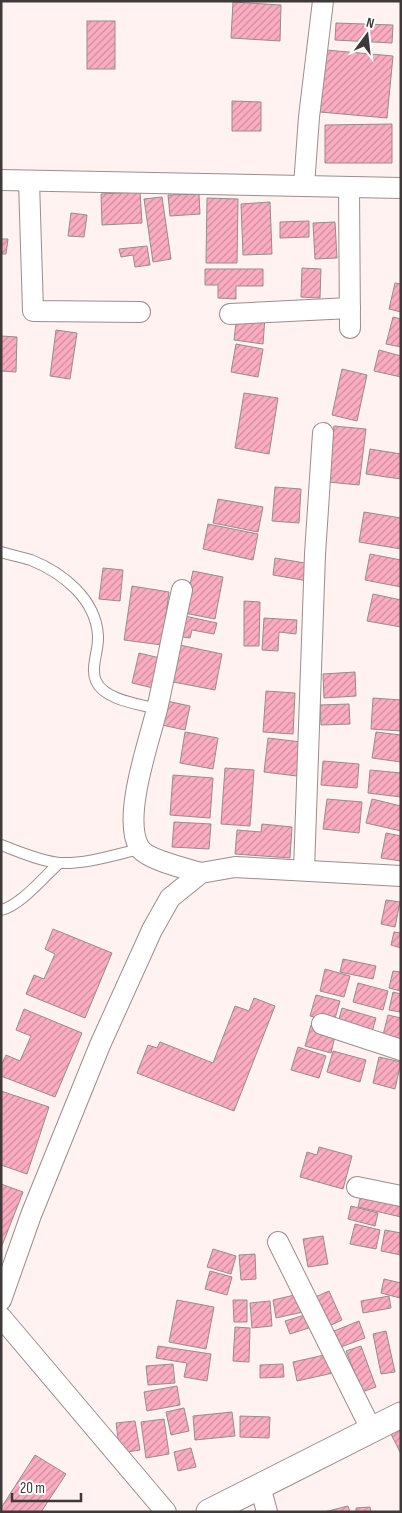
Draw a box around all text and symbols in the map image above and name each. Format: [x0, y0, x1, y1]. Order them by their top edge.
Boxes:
north arrow [342, 10, 392, 60]
text: N [364, 14, 376, 32]
scale bar [12, 1470, 81, 1502]
text: 20 m [20, 1479, 45, 1498]

